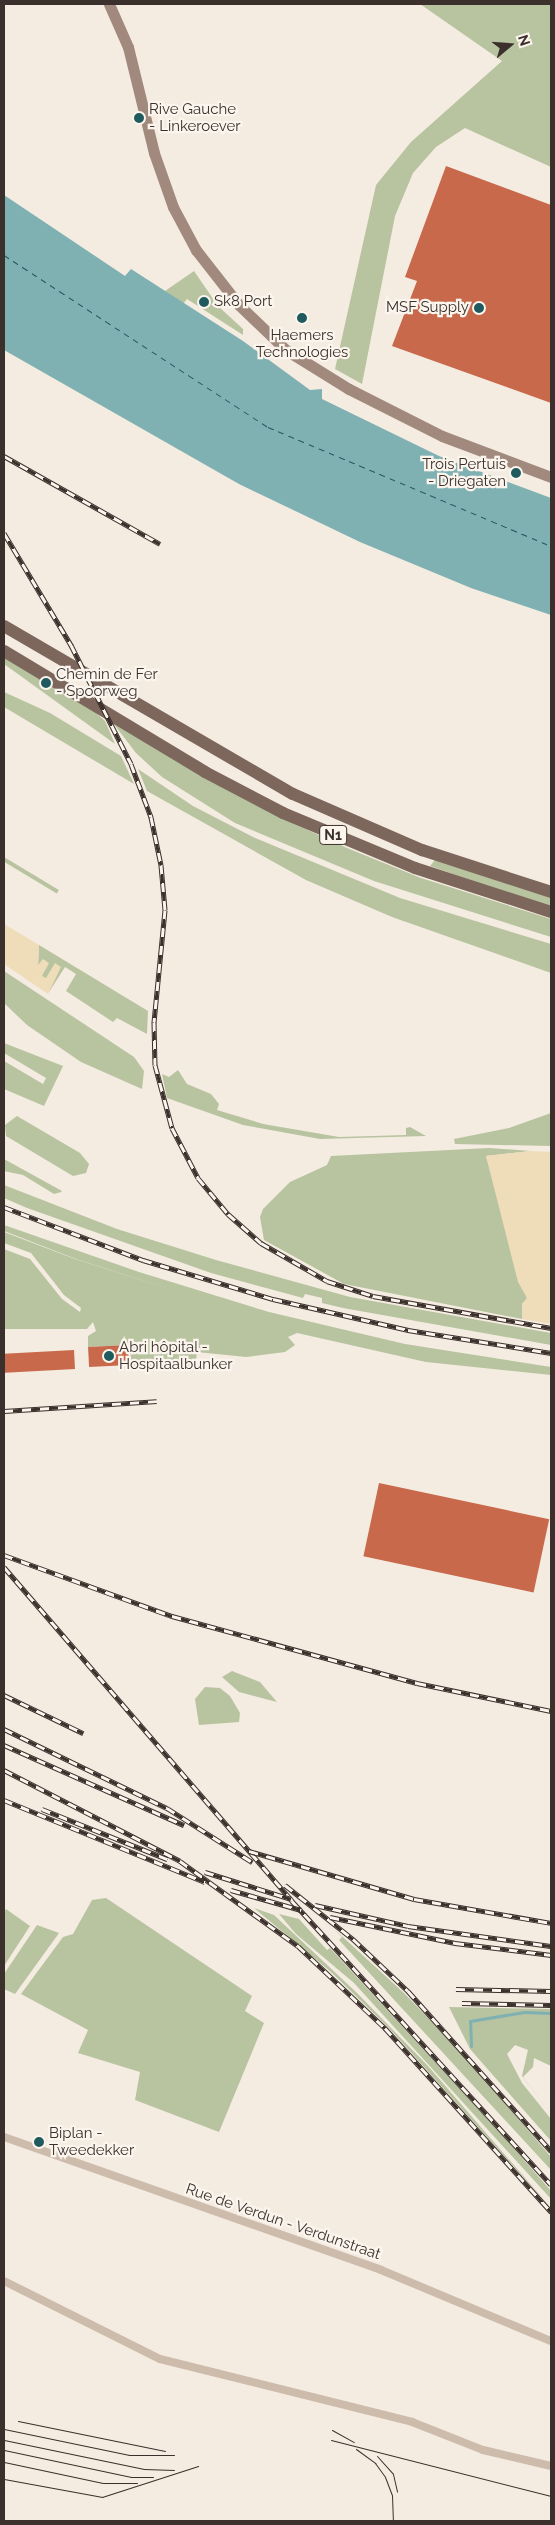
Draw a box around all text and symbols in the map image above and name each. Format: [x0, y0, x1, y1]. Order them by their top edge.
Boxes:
north arrow [485, 20, 535, 70]
text: N [515, 33, 534, 48]
place label: Rive Gauche - Linkeroever [149, 100, 241, 135]
marker: Rive Gauche - Linkeroever [133, 112, 145, 124]
place label: Sk8 Port [214, 293, 272, 311]
marker: Sk8 Port [198, 296, 210, 308]
place label: MSF Supply [386, 299, 469, 317]
marker: MSF Supply [473, 302, 485, 314]
marker: Haemers Technologies [296, 312, 308, 324]
place label: Haemers Technologies [256, 326, 348, 361]
place label: Trois Pertuis - Driegaten [422, 455, 506, 490]
marker: Trois Pertuis - Driegaten [510, 467, 522, 479]
place label: Chemin de Fer - Spoorweg [56, 665, 158, 700]
marker: Chemin de Fer - Spoorweg [40, 677, 52, 689]
road number: N1 [318, 824, 348, 846]
place label: Abri hôpital - Hospitaalbunker [119, 1338, 233, 1373]
marker: Abri hôpital - Hospitaalbunker [103, 1350, 115, 1362]
place label: Biplan - Tweedekker [49, 2124, 134, 2159]
marker: Biplan - Tweedekker [33, 2136, 45, 2148]
street label: Rue de Verdun - Verdunstraat [183, 2180, 383, 2264]

